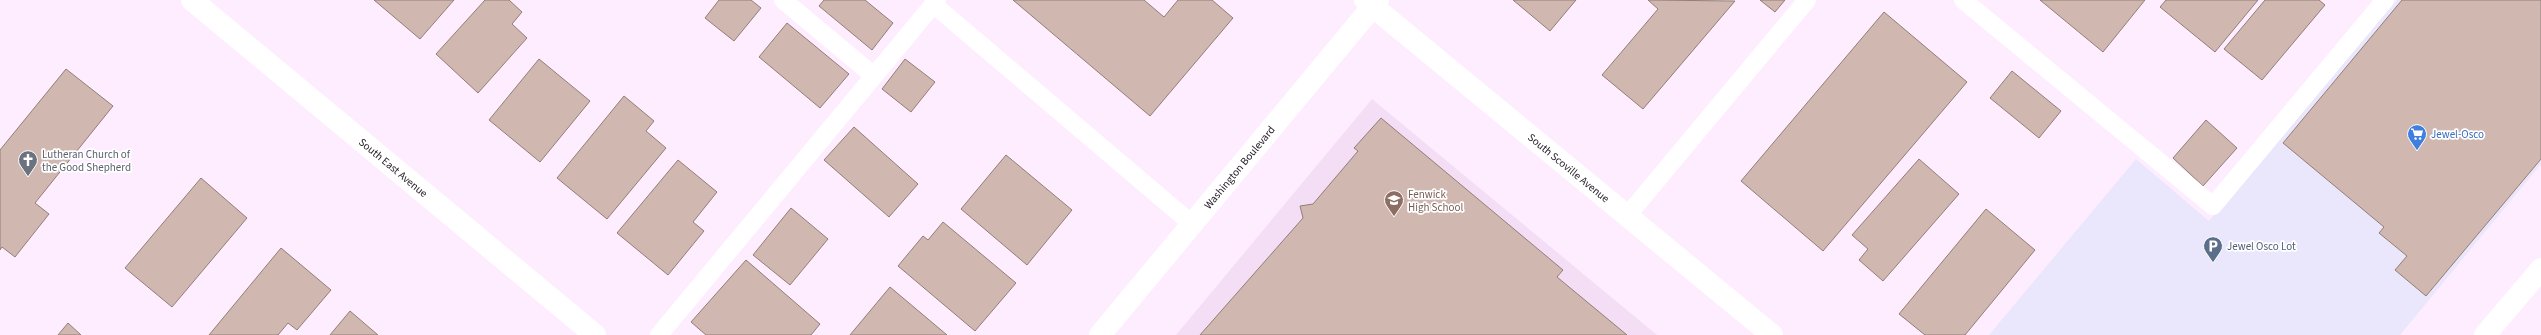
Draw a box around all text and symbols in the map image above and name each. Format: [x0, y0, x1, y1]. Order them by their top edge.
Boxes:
street label: Washington Boulevard [1200, 123, 1278, 212]
supermarket icon: Jewel-Osco [2406, 123, 2428, 151]
place label: Jewel-Osco [2431, 127, 2484, 142]
street label: South Scoville Avenue [1525, 130, 1613, 206]
street label: South East Avenue [356, 134, 432, 201]
place label: Lutheran Church of the Good Shepherd [42, 147, 131, 175]
church icon: Lutheran Church of the Good Shepherd [17, 149, 39, 177]
place label: Fenwick High School [1408, 187, 1463, 215]
school or university icon: Fenwick High School [1383, 189, 1405, 217]
parking icon: Jewel Osco Lot [2202, 235, 2224, 263]
place label: Jewel Osco Lot [2227, 239, 2296, 254]

